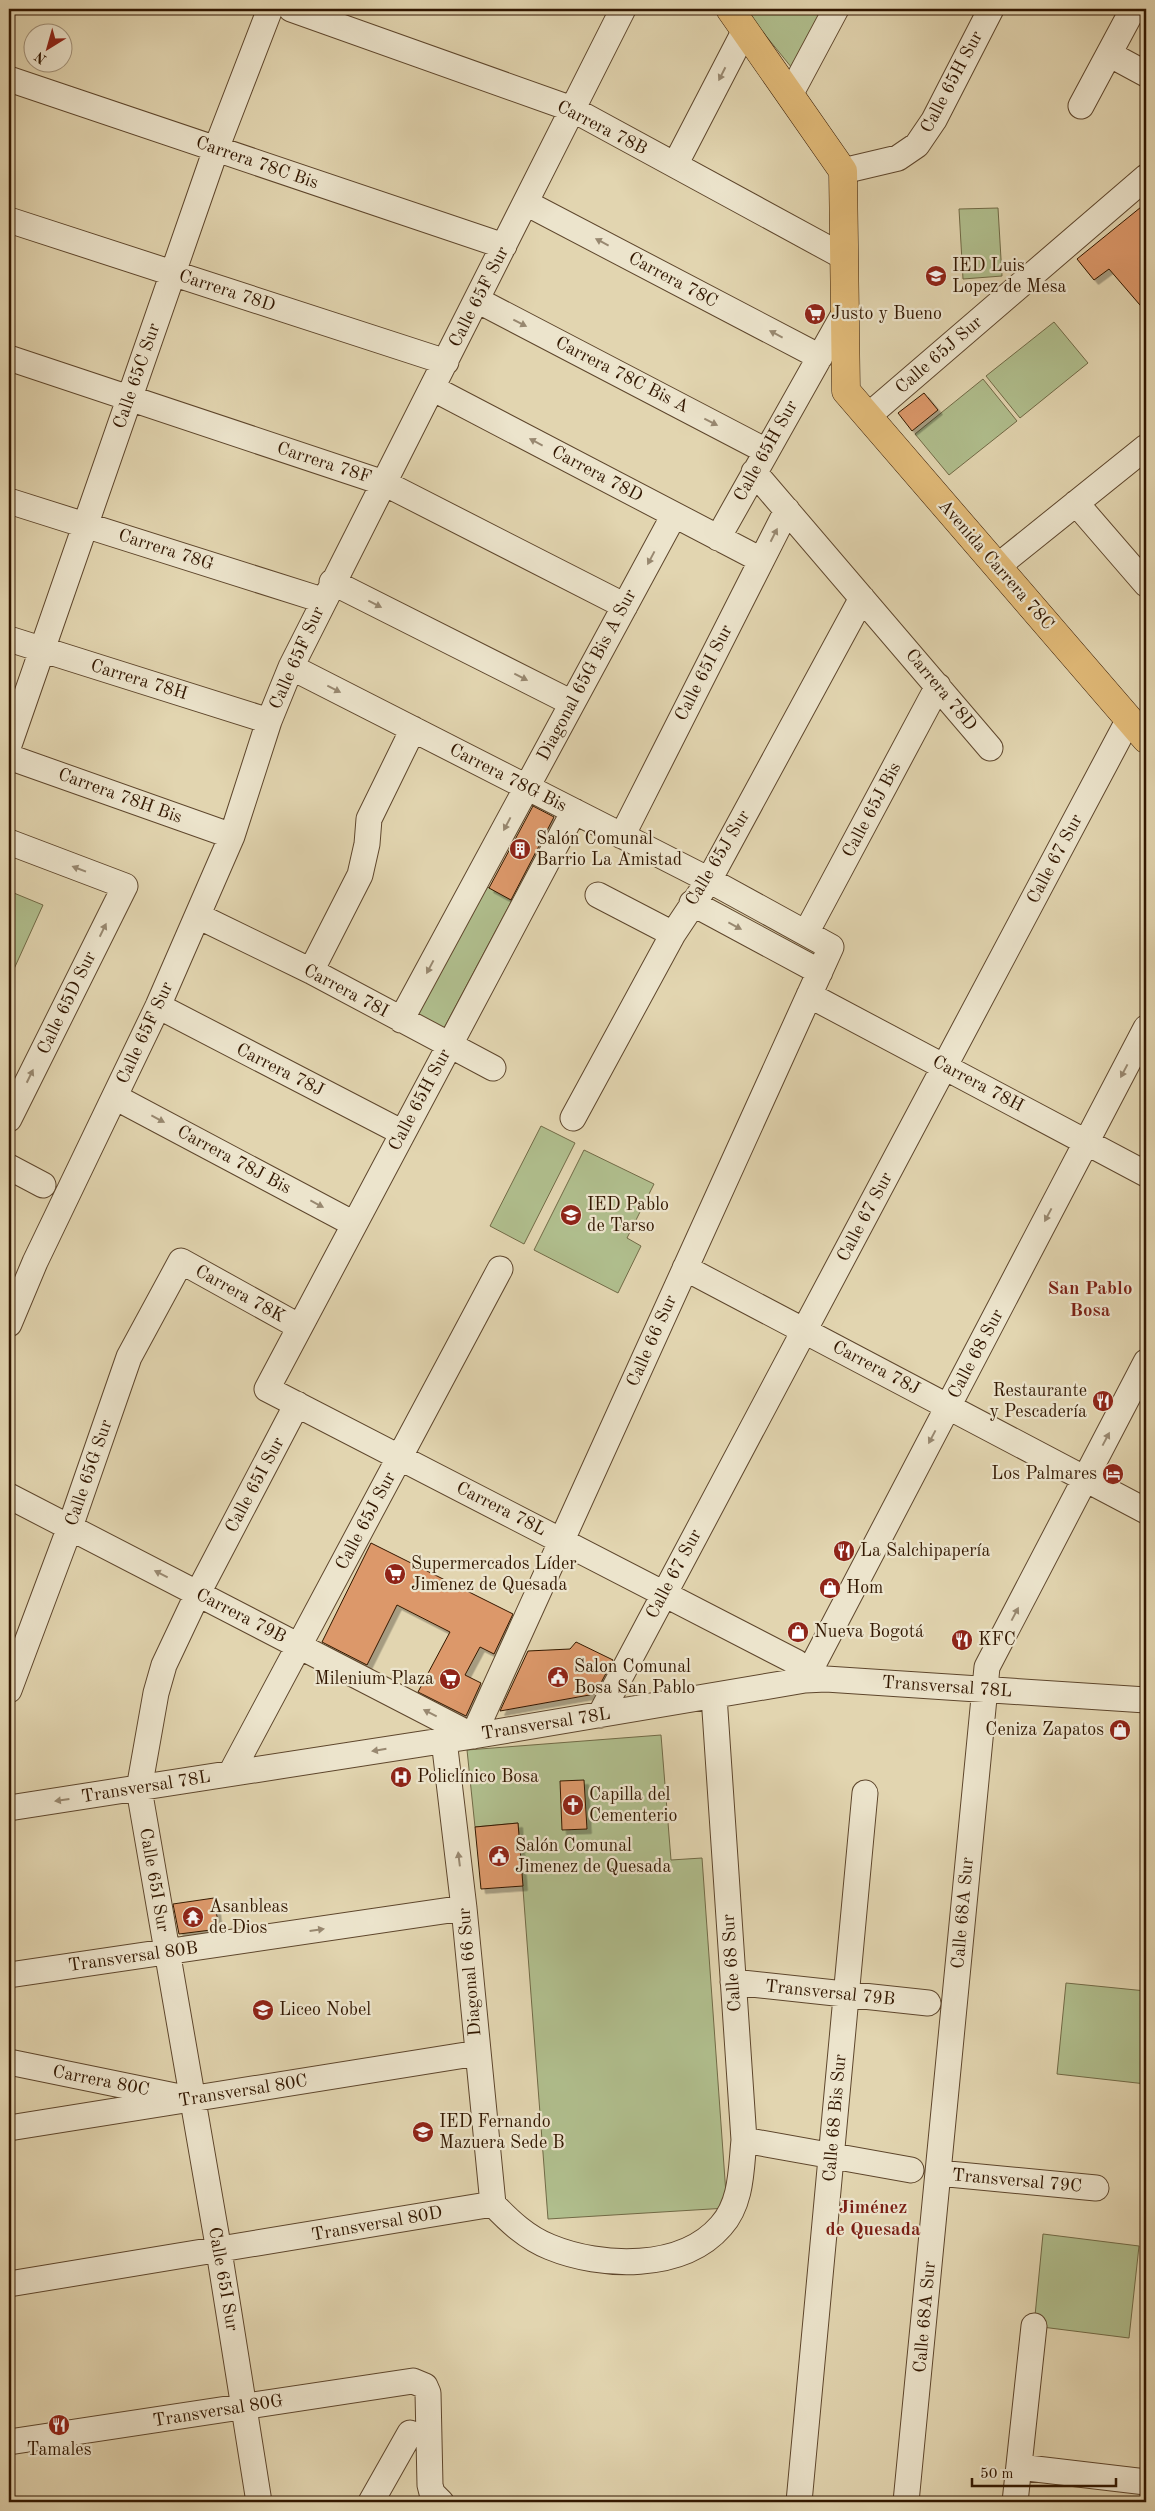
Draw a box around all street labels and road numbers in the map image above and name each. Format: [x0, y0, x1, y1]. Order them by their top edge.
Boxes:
street label: Calle 65H Sur [918, 28, 987, 136]
street label: Carrera 78B [554, 98, 650, 158]
street label: Carrera 78C Bis [193, 134, 321, 192]
street label: Calle 65F Sur [446, 243, 512, 350]
street label: Carrera 78C [625, 249, 721, 311]
street label: Carrera 78D [177, 267, 277, 315]
street label: Calle 65J Sur [892, 312, 986, 397]
street label: Calle 65C Sur [111, 320, 164, 431]
street label: Carrera 78C Bis A [552, 334, 692, 417]
street label: Calle 65H Sur [731, 397, 801, 504]
street label: Carrera 78F [274, 439, 374, 487]
street label: Carrera 78D [549, 443, 645, 505]
street label: Avenida Carrera 78C [935, 497, 1057, 633]
street label: Carrera 78G [116, 526, 216, 574]
street label: Diagonal 65G Bis A Sur [534, 586, 640, 764]
street label: Calle 65F Sur [266, 603, 328, 712]
street label: Calle 65I Sur [672, 622, 736, 724]
street label: Carrera 78D [902, 646, 980, 734]
street label: Carrera 78H [88, 657, 190, 703]
street label: Carrera 78G Bis [446, 741, 570, 815]
street label: Calle 65J Bis [839, 759, 905, 860]
street label: Carrera 78H Bis [56, 765, 185, 827]
street label: Calle 65J Sur [683, 807, 754, 909]
street label: Calle 67 Sur [1024, 811, 1086, 907]
street label: Calle 65D Sur [34, 948, 100, 1057]
street label: Carrera 78I [301, 961, 391, 1021]
street label: Calle 65F Sur [114, 979, 177, 1087]
street label: Carrera 78J [233, 1040, 327, 1100]
street label: Calle 65H Sur [386, 1046, 455, 1154]
street label: Carrera 78H [929, 1052, 1027, 1116]
street label: Carrera 78J Bis [174, 1122, 294, 1198]
street label: Calle 67 Sur [834, 1169, 896, 1265]
street label: Carrera 78K [192, 1262, 288, 1326]
street label: Calle 66 Sur [624, 1292, 680, 1389]
street label: Calle 68 Sur [945, 1306, 1007, 1402]
street label: Carrera 78J [829, 1338, 923, 1399]
street label: Calle 65G Sur [62, 1417, 116, 1528]
street label: Calle 65I Sur [222, 1434, 288, 1536]
street label: Calle 65J Sur [333, 1469, 400, 1573]
street label: Carrera 78L [453, 1479, 549, 1539]
street label: Calle 67 Sur [643, 1526, 705, 1622]
street label: Carrera 79B [193, 1586, 289, 1646]
street label: Transversal 78L [881, 1673, 1013, 1701]
street label: Transversal 78L [480, 1705, 612, 1743]
street label: Transversal 78L [80, 1768, 212, 1806]
street label: Calle 65I Sur [136, 1827, 172, 1934]
street label: Calle 68A Sur [949, 1856, 977, 1969]
street label: Diagonal 66 Sur [455, 1906, 485, 2037]
street label: Calle 68 Sur [720, 1913, 744, 2013]
street label: Transversal 80B [67, 1939, 199, 1975]
street label: Transversal 79B [764, 1977, 896, 2009]
street label: Calle 68 Bis Sur [820, 2053, 850, 2183]
street label: Carrera 80C [51, 2063, 151, 2099]
street label: Transversal 80C [177, 2072, 309, 2110]
street label: Transversal 79C [951, 2166, 1083, 2196]
street label: Transversal 80D [310, 2204, 444, 2244]
street label: Calle 65I Sur [205, 2226, 241, 2333]
street label: Calle 68A Sur [911, 2260, 939, 2373]
street label: Transversal 80G [152, 2392, 284, 2430]

